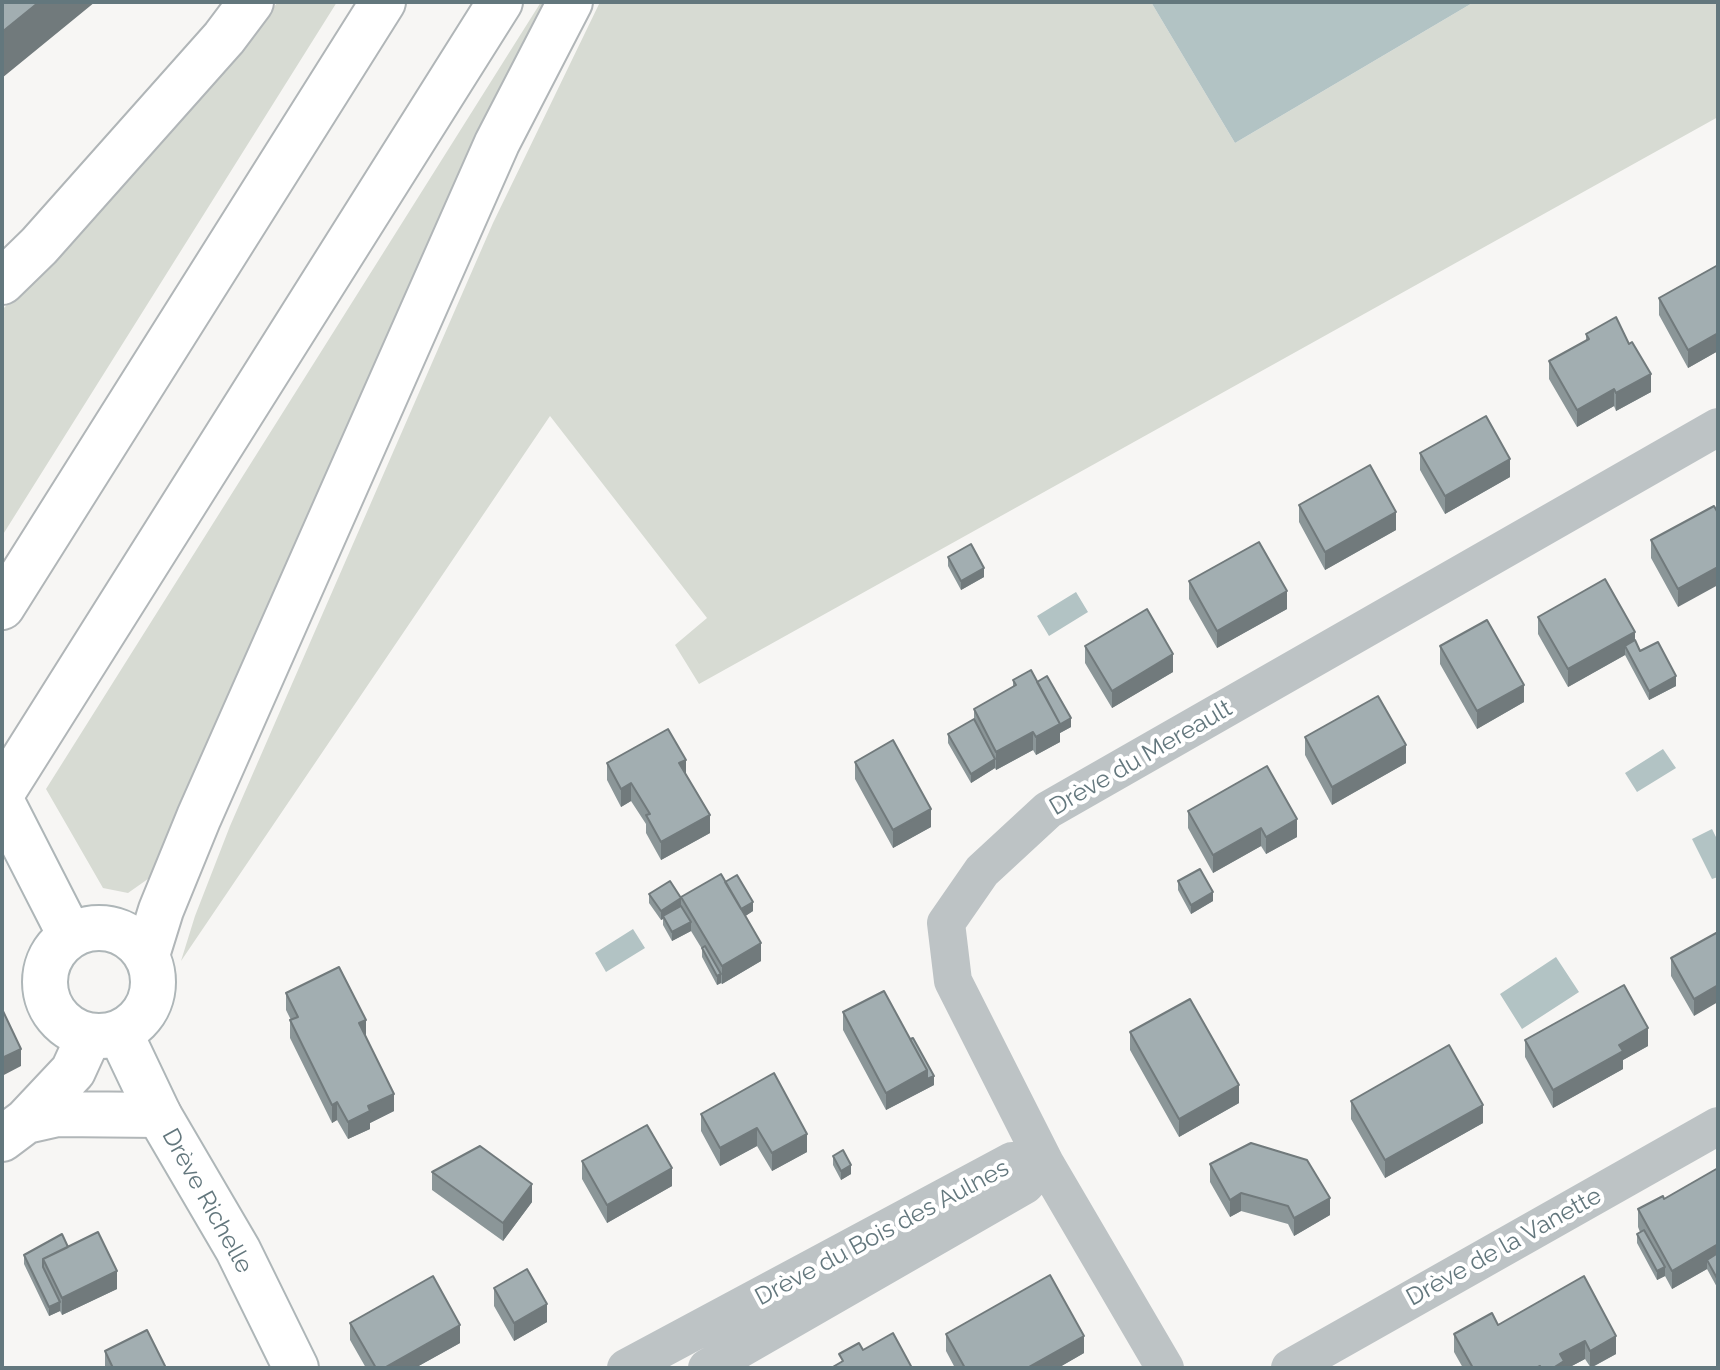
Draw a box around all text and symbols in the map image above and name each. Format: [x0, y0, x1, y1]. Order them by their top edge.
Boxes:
street label: Drève du Mereault [1045, 694, 1237, 822]
street label: Drève Richelle [155, 1124, 259, 1278]
street label: Drève du Bois des Aulnes [750, 1154, 1014, 1312]
street label: Drève de la Vanette [1401, 1181, 1607, 1313]

